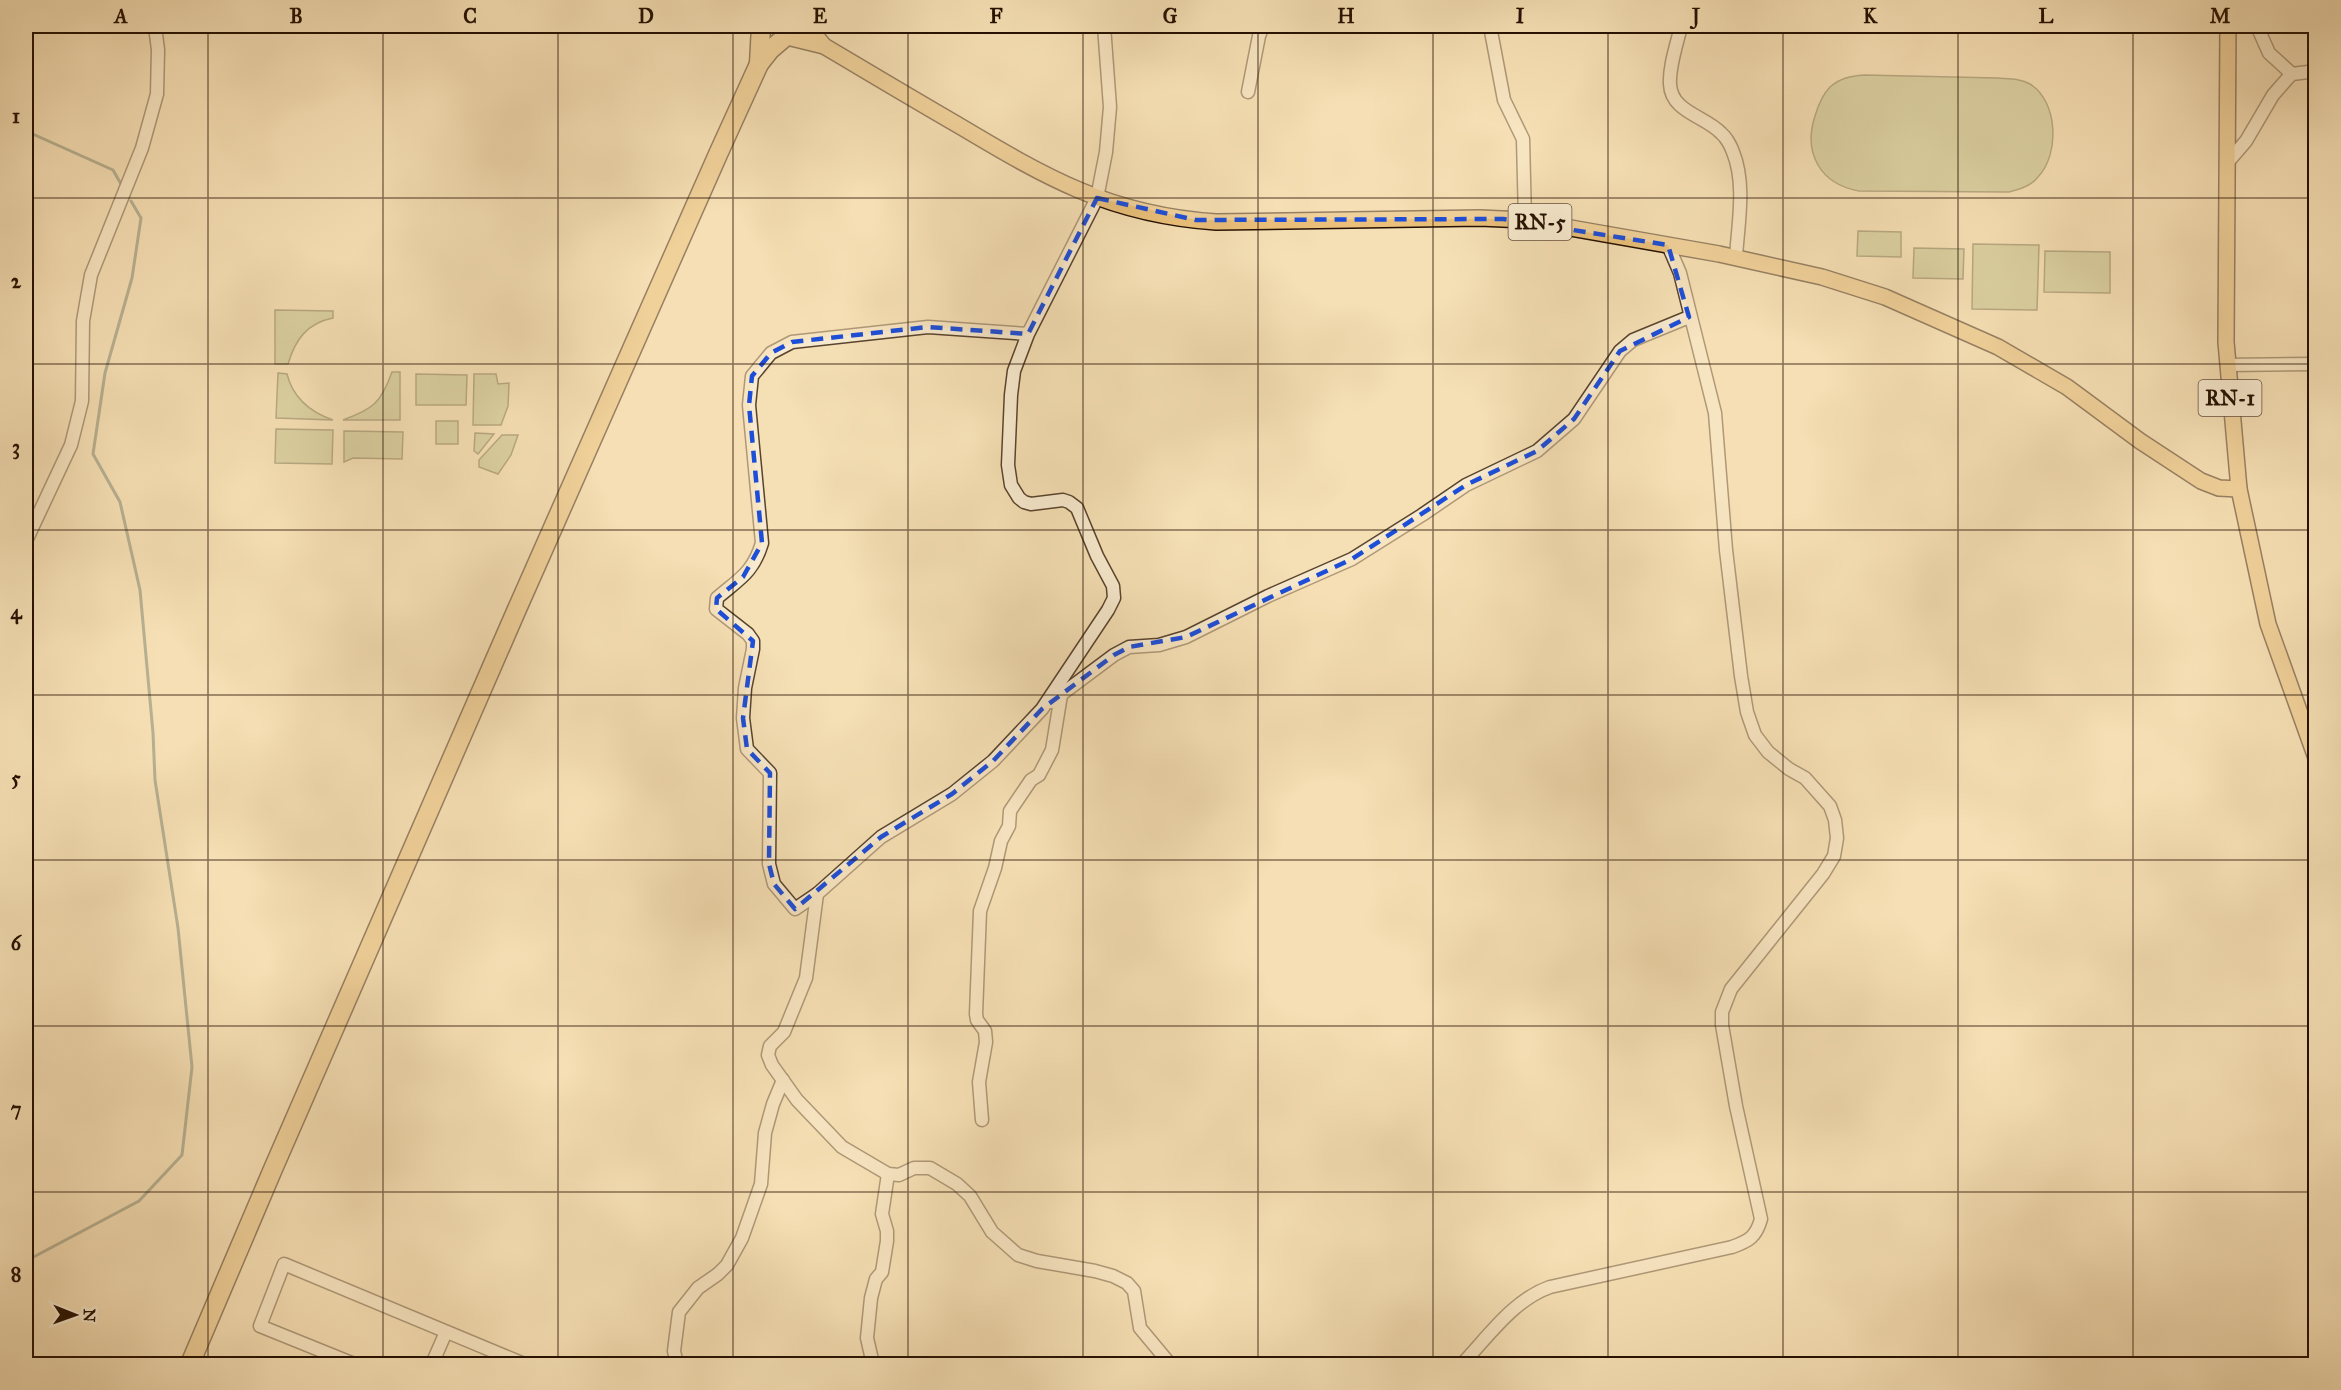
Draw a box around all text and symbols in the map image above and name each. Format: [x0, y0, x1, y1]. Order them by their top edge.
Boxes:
text: A [112, 4, 128, 28]
text: B [289, 4, 303, 28]
text: C [463, 4, 477, 28]
text: D [638, 4, 654, 28]
text: E [813, 4, 828, 28]
text: F [989, 4, 1003, 28]
text: G [1163, 4, 1178, 28]
text: H [1337, 4, 1355, 28]
text: I [1516, 4, 1525, 28]
text: J [1689, 4, 1701, 30]
text: K [1863, 4, 1878, 28]
text: L [2039, 4, 2054, 28]
text: M [2210, 4, 2231, 28]
text: 1 [12, 104, 20, 128]
road number: RN-5 [1508, 204, 1572, 240]
text: 2 [11, 269, 22, 293]
road number: RN-1 [2198, 380, 2262, 416]
text: 3 [12, 435, 20, 460]
text: 4 [10, 600, 22, 625]
text: 5 [11, 766, 21, 790]
text: 6 [11, 931, 23, 955]
text: 7 [11, 1097, 22, 1121]
text: 8 [11, 1262, 21, 1286]
north arrow [45, 1285, 105, 1345]
text: N [80, 1308, 99, 1323]

